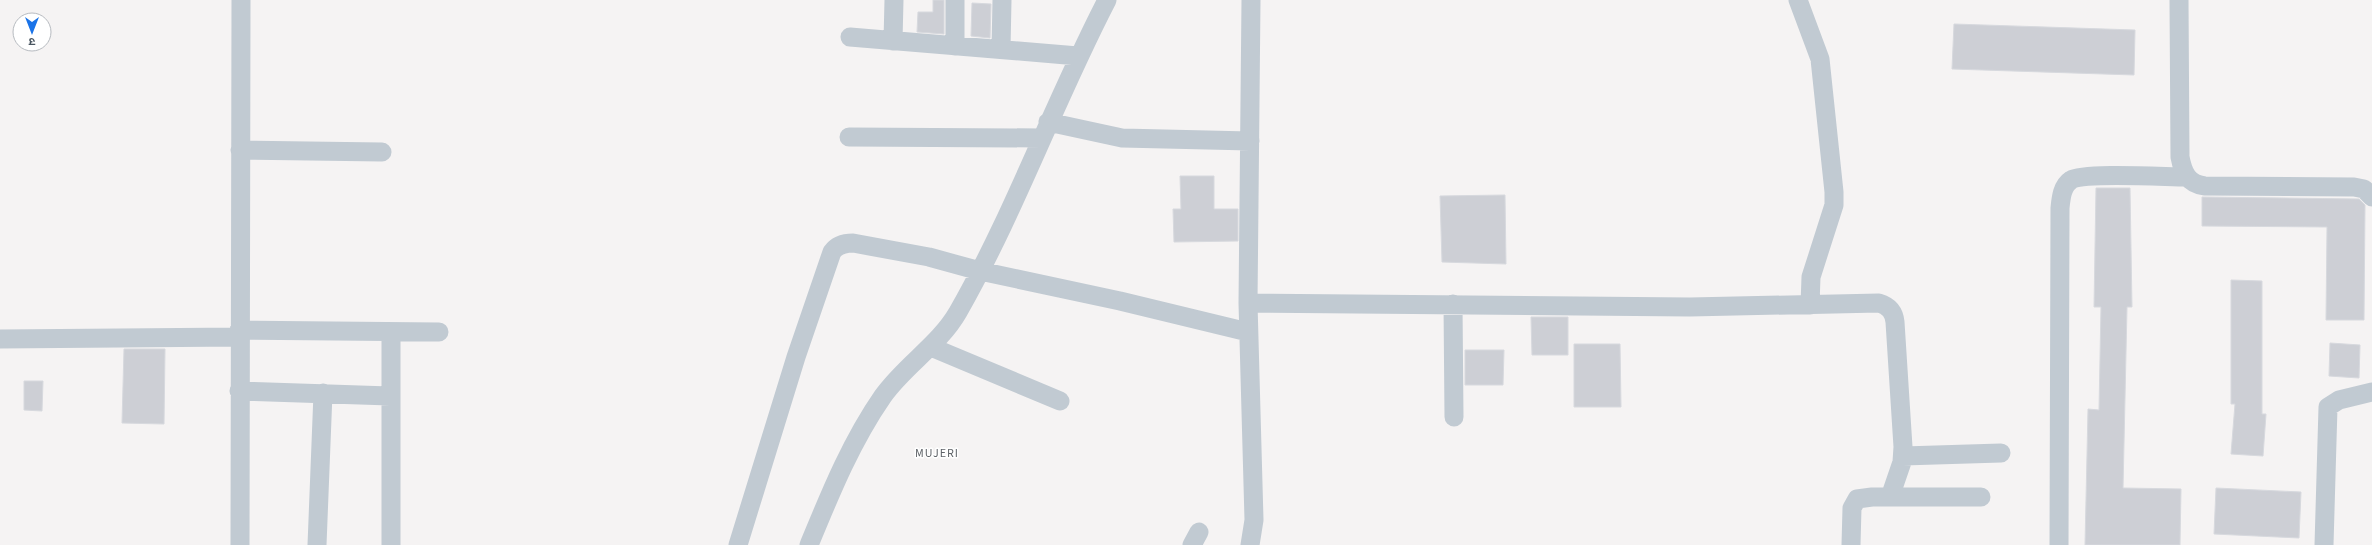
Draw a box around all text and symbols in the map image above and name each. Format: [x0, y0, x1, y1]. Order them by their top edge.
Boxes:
north arrow [12, 12, 52, 52]
text: उ [28, 34, 35, 49]
district label: MUJERI [915, 445, 959, 462]

